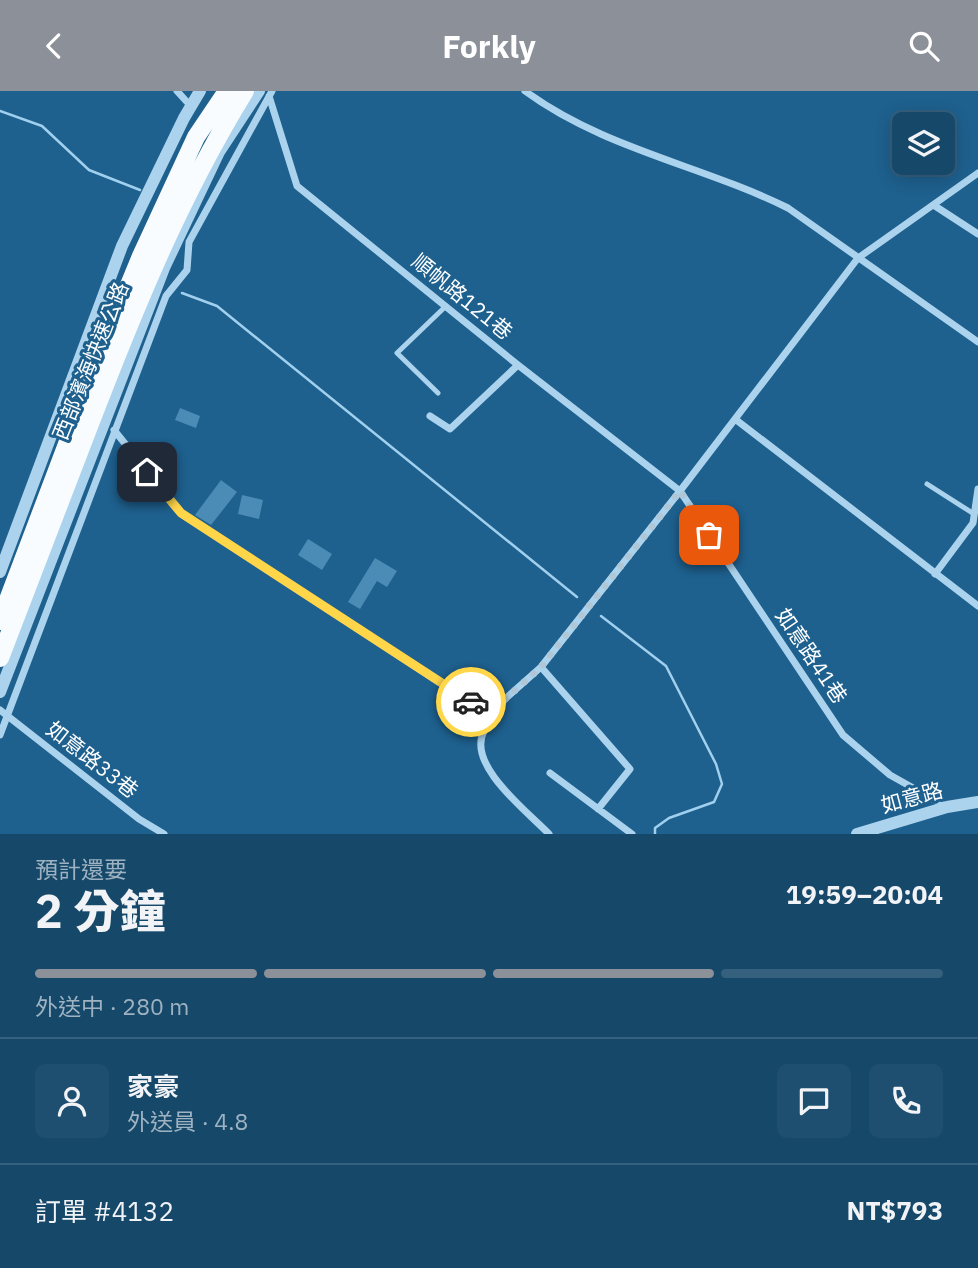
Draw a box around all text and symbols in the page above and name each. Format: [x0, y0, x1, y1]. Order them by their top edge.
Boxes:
text: Forkly [442, 25, 536, 67]
icon: back [35, 27, 73, 65]
icon: search [905, 27, 943, 65]
map controls [892, 112, 955, 175]
button: layers [892, 112, 955, 175]
street label: 順帆路121巷 [406, 247, 519, 345]
street label: 西部濱海快速公路 [46, 277, 135, 444]
pin [117, 442, 177, 502]
icon: home [128, 453, 166, 491]
pin [679, 505, 739, 565]
icon: bag [690, 516, 728, 554]
street label: 如意路41巷 [770, 602, 854, 709]
courier [436, 667, 506, 737]
icon: car [452, 683, 490, 721]
street label: 如意路33巷 [41, 715, 144, 804]
street label: 如意路 [878, 775, 946, 819]
text: 預計還要 [35, 854, 127, 884]
text: 19:59–20:04 [786, 877, 943, 911]
text: 2 分鐘 [35, 881, 165, 941]
text: 外送中 · 280 m [35, 991, 189, 1021]
button: person [35, 1064, 109, 1138]
button: chat [777, 1064, 851, 1138]
button: phone [869, 1064, 943, 1138]
text: 家豪 [127, 1069, 179, 1103]
text: 外送員 · 4.8 [127, 1106, 248, 1136]
text: NT$793 [847, 1193, 943, 1227]
text: 訂單 #4132 [35, 1194, 174, 1228]

